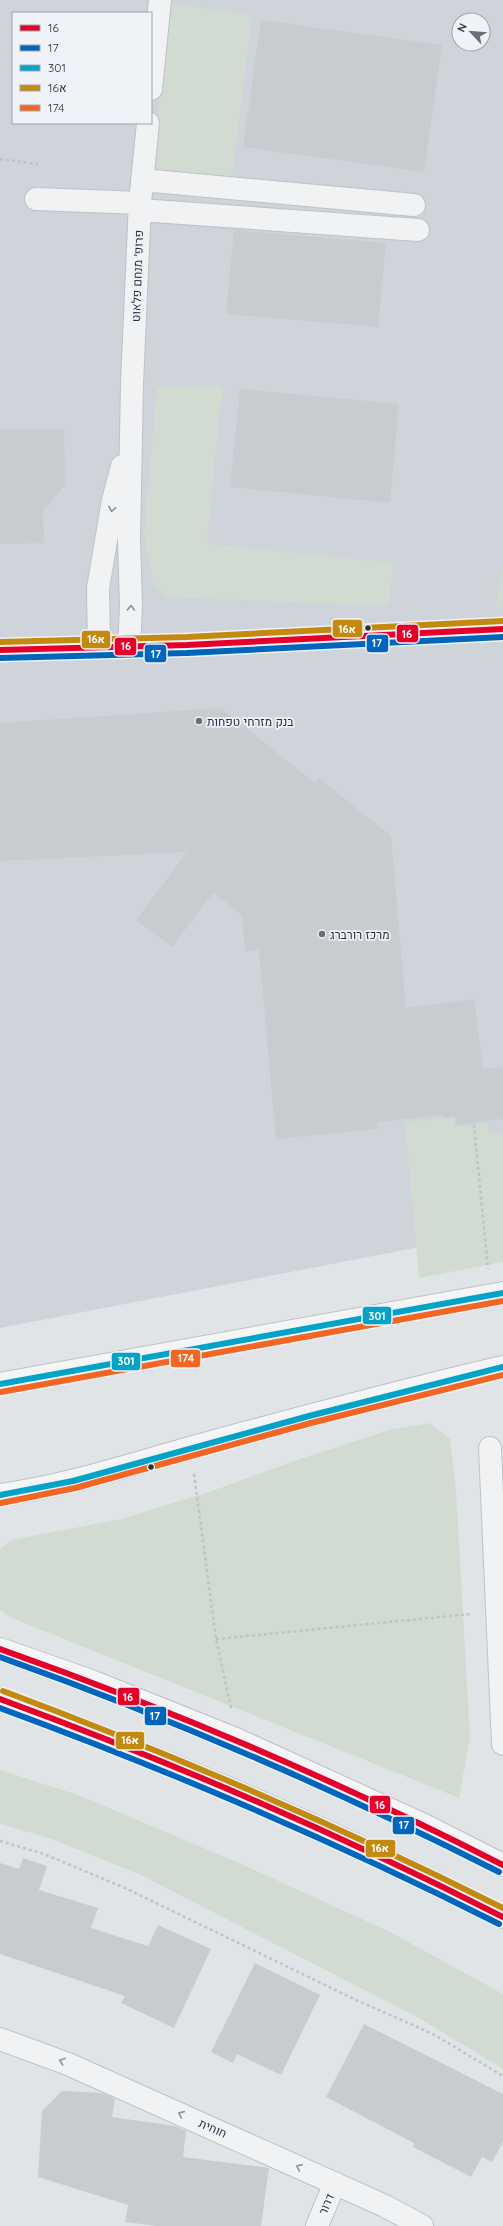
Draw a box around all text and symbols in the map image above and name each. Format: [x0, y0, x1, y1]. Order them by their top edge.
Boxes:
legend [12, 12, 152, 124]
north arrow [451, 12, 491, 52]
text: 16 [48, 20, 59, 35]
text: N [454, 21, 470, 34]
text: 17 [48, 40, 59, 55]
text: 301 [48, 60, 66, 75]
text: 16א [48, 80, 67, 95]
text: 174 [48, 100, 64, 115]
street label: פרופ׳ מנחם פלאוט [128, 230, 146, 322]
one-way arrow [108, 505, 116, 512]
one-way arrow [127, 605, 135, 611]
line badge: 16א [332, 619, 363, 638]
text: 16א [338, 622, 356, 636]
unlabelled marker [363, 623, 373, 633]
line badge: 16 [396, 624, 419, 643]
text: 16 [402, 627, 412, 641]
line badge: 16א [81, 630, 111, 649]
text: 16א [87, 632, 105, 646]
line badge: 17 [366, 634, 389, 653]
text: 17 [372, 636, 382, 650]
line badge: 16 [114, 637, 137, 656]
text: 16 [121, 639, 131, 653]
line badge: 17 [144, 644, 167, 663]
text: 17 [151, 647, 161, 661]
place label: בנק מזרחי טפחות [207, 714, 294, 729]
marker: בנק מזרחי טפחות [194, 716, 204, 726]
place label: מרכז רורברג [330, 927, 390, 942]
marker: מרכז רורברג [317, 929, 327, 939]
line badge: 301 [362, 1306, 392, 1325]
text: 301 [369, 1309, 385, 1323]
line badge: 174 [170, 1349, 201, 1368]
text: 174 [178, 1351, 195, 1365]
line badge: 301 [111, 1352, 141, 1371]
text: 301 [118, 1354, 134, 1368]
unlabelled marker [146, 1462, 156, 1472]
line badge: 16 [117, 1687, 140, 1706]
text: 16 [123, 1690, 133, 1704]
line badge: 17 [144, 1706, 167, 1726]
text: 17 [150, 1709, 160, 1723]
line badge: 16א [115, 1731, 145, 1750]
text: 16א [121, 1733, 139, 1747]
line badge: 16 [369, 1795, 391, 1814]
text: 16 [375, 1798, 385, 1812]
line badge: 17 [392, 1816, 415, 1835]
text: 17 [399, 1818, 409, 1832]
line badge: 16א [365, 1839, 396, 1858]
text: 16א [371, 1841, 389, 1855]
one-way arrow [58, 2058, 65, 2066]
one-way arrow [177, 2111, 185, 2119]
street label: חוחית [197, 2115, 229, 2141]
one-way arrow [296, 2164, 304, 2172]
street label: דרור [315, 2191, 337, 2217]

